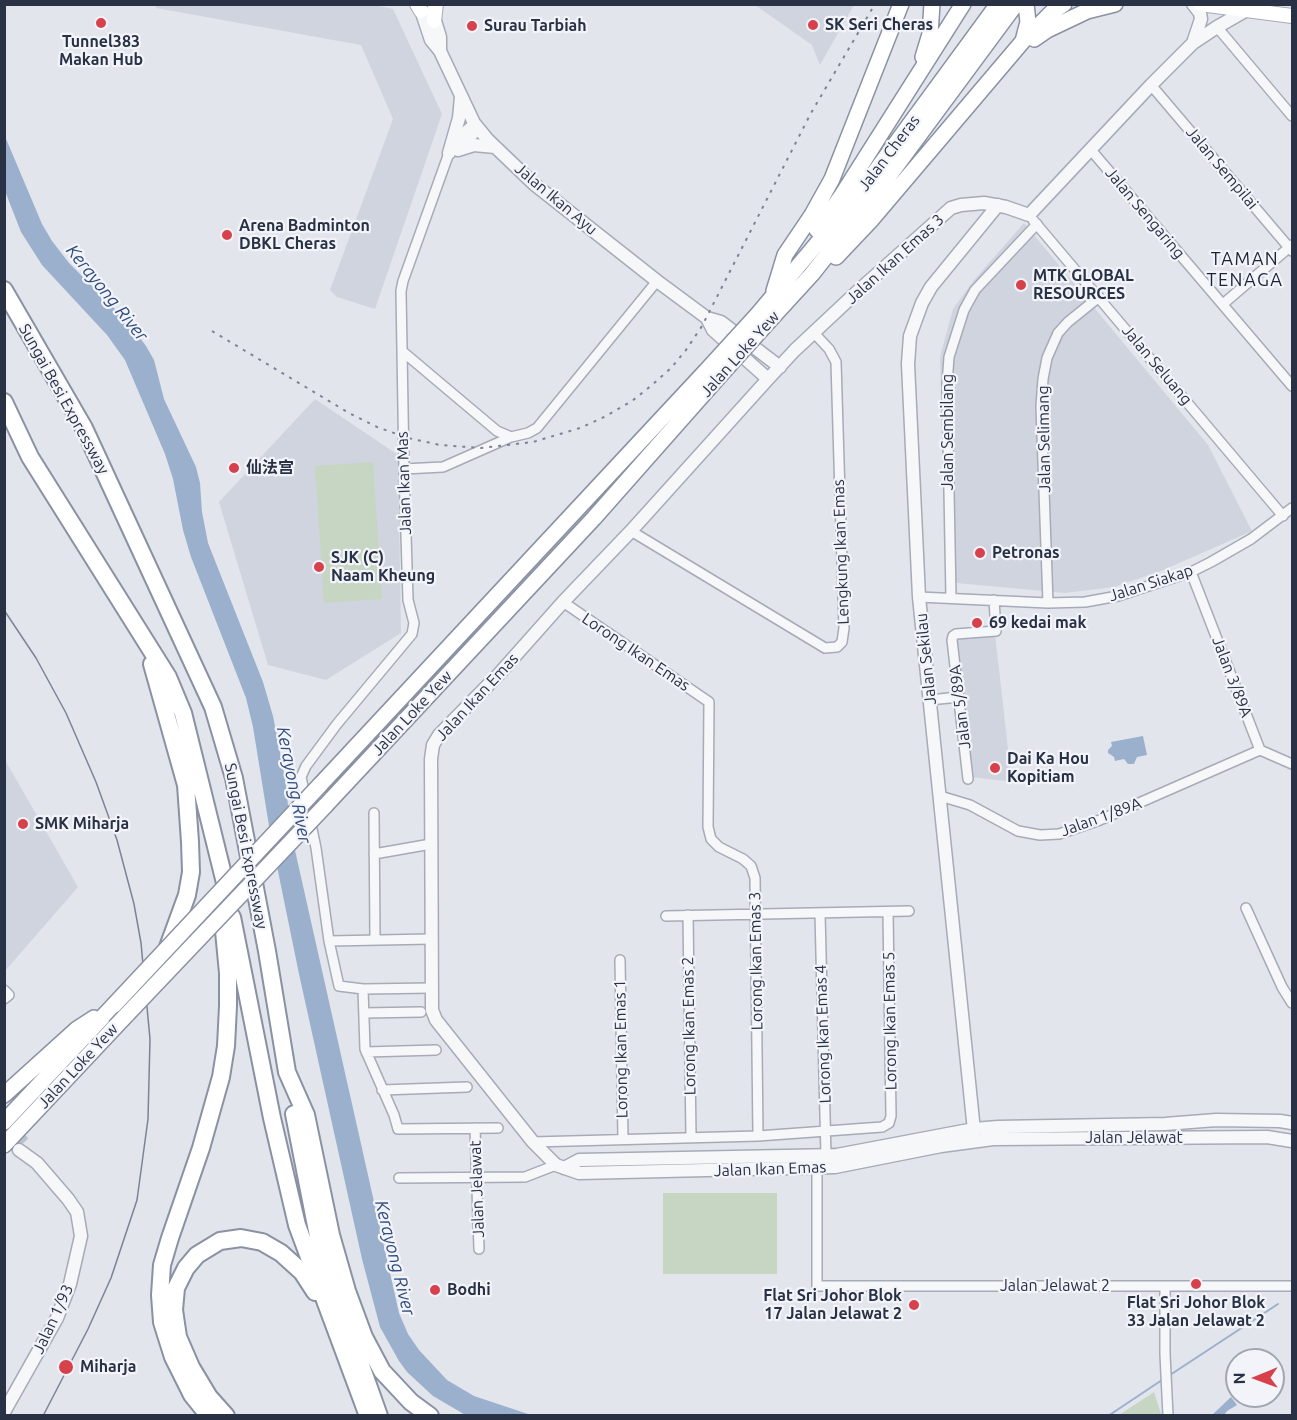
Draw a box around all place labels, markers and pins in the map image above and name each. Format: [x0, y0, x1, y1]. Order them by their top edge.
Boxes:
place label: SK Seri Cheras [825, 15, 933, 35]
marker: Tunnel383 Makan Hub [94, 16, 108, 30]
place label: Surau Tarbiah [484, 16, 587, 36]
marker: SK Seri Cheras [806, 18, 820, 32]
marker: Surau Tarbiah [465, 19, 479, 33]
place label: Tunnel383 Makan Hub [59, 32, 143, 70]
place label: Arena Badminton DBKL Cheras [239, 216, 370, 254]
marker: Arena Badminton DBKL Cheras [220, 228, 234, 242]
place label: MTK GLOBAL RESOURCES [1033, 266, 1134, 304]
marker: MTK GLOBAL RESOURCES [1014, 278, 1028, 292]
place label: 仙法宫 [246, 458, 294, 478]
marker: 仙法宫 [227, 461, 241, 475]
place label: Petronas [992, 543, 1060, 563]
marker: Petronas [973, 546, 987, 560]
place label: SJK (C) Naam Kheung [331, 548, 435, 586]
marker: SJK (C) Naam Kheung [312, 560, 326, 574]
place label: 69 kedai mak [989, 613, 1086, 633]
marker: 69 kedai mak [970, 616, 984, 630]
place label: Dai Ka Hou Kopitiam [1007, 749, 1089, 787]
marker: Dai Ka Hou Kopitiam [988, 761, 1002, 775]
place label: SMK Miharja [35, 814, 129, 834]
marker: SMK Miharja [16, 817, 30, 831]
marker: Flat Sri Johor Blok 33 Jalan Jelawat 2 [1189, 1277, 1203, 1291]
place label: Bodhi [447, 1280, 491, 1300]
marker: Bodhi [428, 1283, 442, 1297]
place label: Flat Sri Johor Blok 17 Jalan Jelawat 2 [763, 1286, 902, 1324]
place label: Flat Sri Johor Blok 33 Jalan Jelawat 2 [1127, 1293, 1265, 1331]
marker: Flat Sri Johor Blok 17 Jalan Jelawat 2 [907, 1298, 921, 1312]
place label: Miharja [80, 1357, 136, 1377]
marker: Miharja [57, 1358, 75, 1376]

